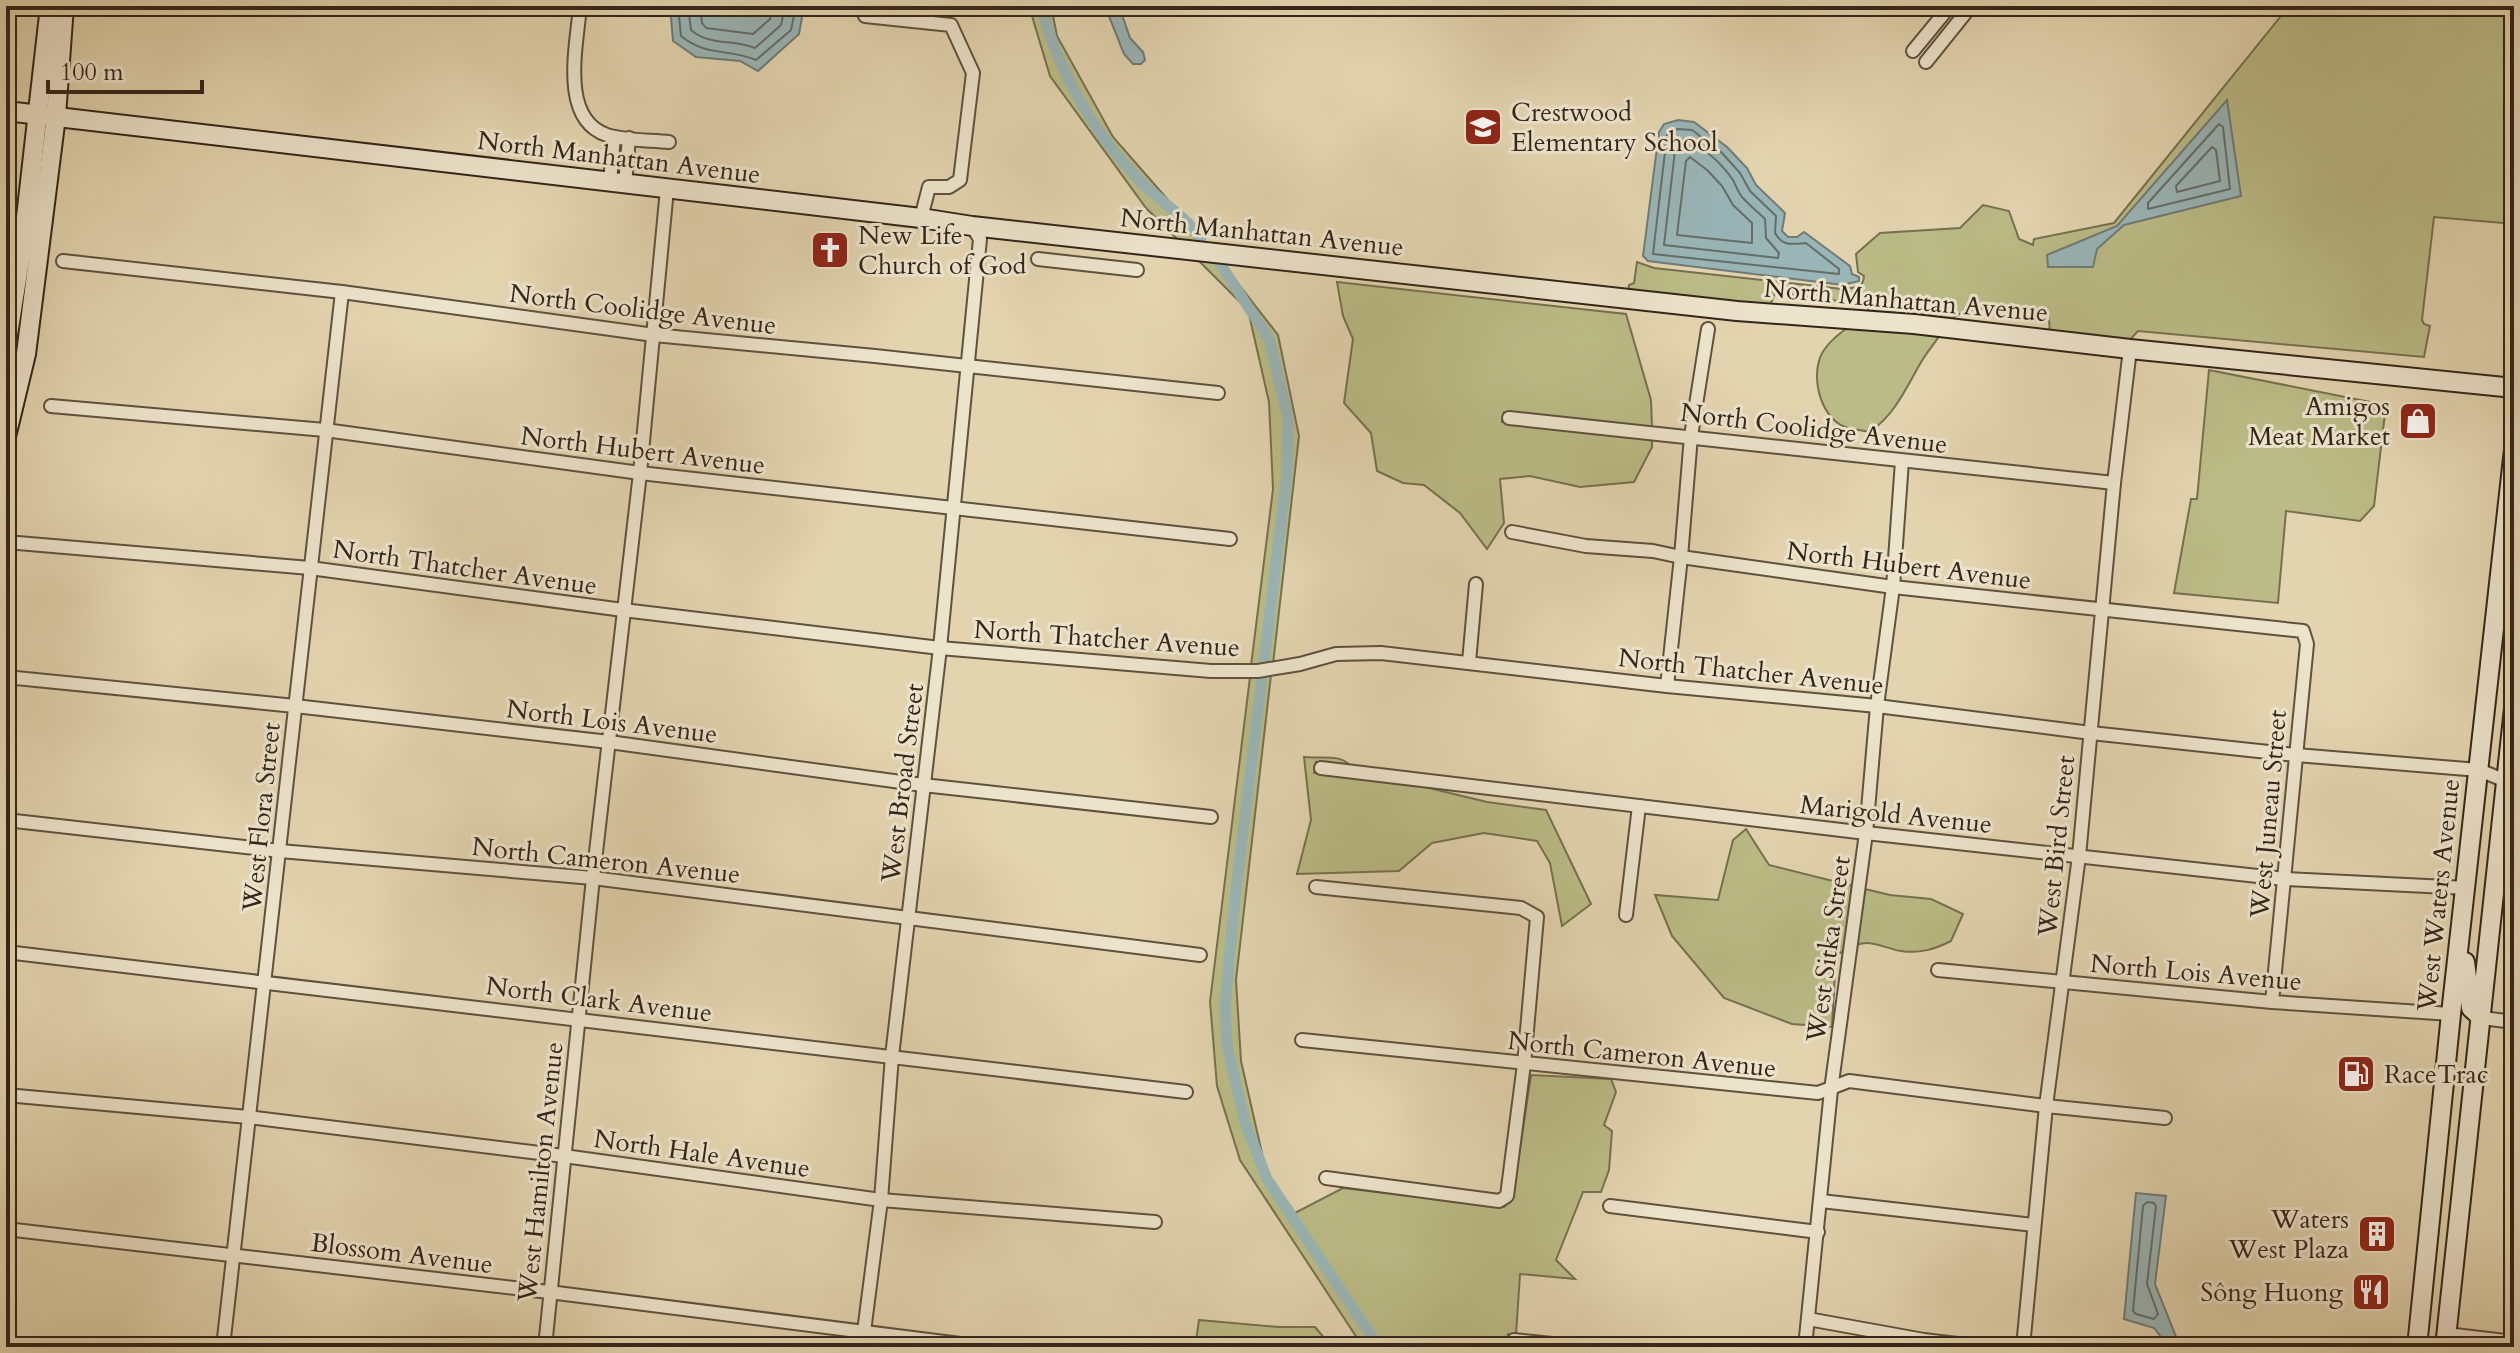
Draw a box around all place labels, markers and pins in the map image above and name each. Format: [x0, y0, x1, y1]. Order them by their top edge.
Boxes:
place label: Crestwood Elementary School [1511, 95, 1718, 160]
school or university icon: Crestwood Elementary School [1462, 106, 1504, 148]
place label: New Life Church of God [858, 218, 1027, 283]
church icon: New Life Church of God [809, 229, 851, 271]
place label: Amigos Meat Market [2248, 389, 2390, 454]
shop icon: Amigos Meat Market [2397, 400, 2439, 442]
fuel station icon: RaceTrac [2335, 1053, 2377, 1095]
place label: RaceTrac [2384, 1057, 2489, 1092]
place label: Waters West Plaza [2228, 1202, 2349, 1267]
building icon: Waters West Plaza [2356, 1213, 2398, 1255]
restaurant icon: Sông Huong [2350, 1271, 2392, 1313]
place label: Sông Huong [2200, 1275, 2343, 1310]

